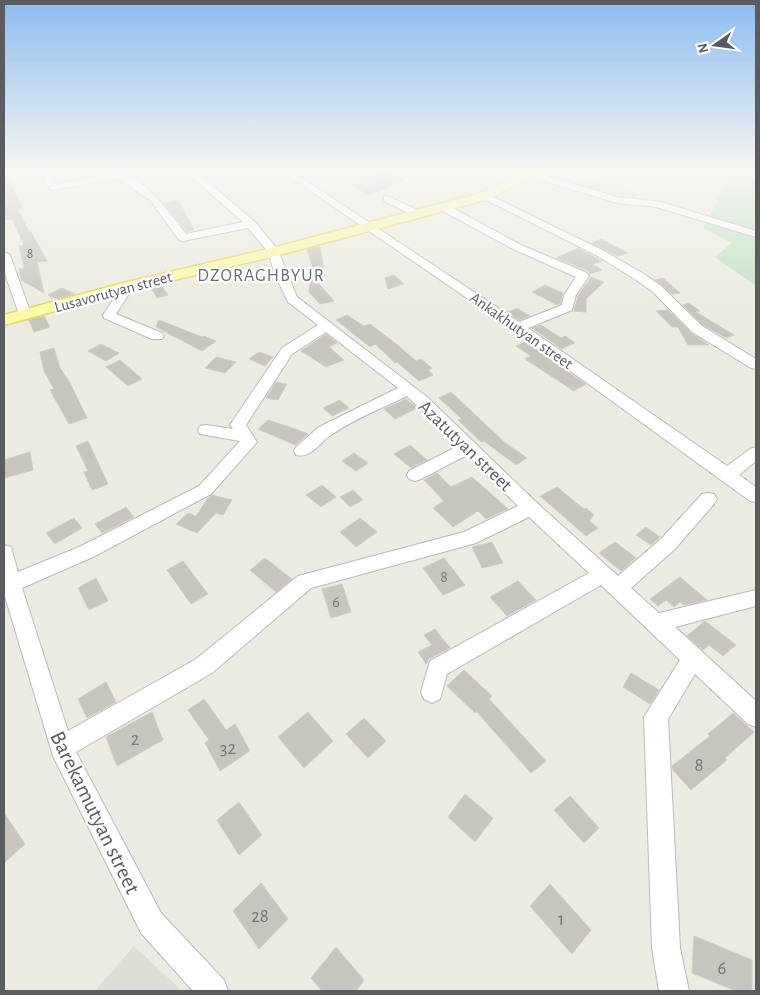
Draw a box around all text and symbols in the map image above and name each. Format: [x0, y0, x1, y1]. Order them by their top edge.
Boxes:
north arrow [690, 20, 740, 70]
text: N [695, 41, 711, 54]
house number: 8 [27, 247, 33, 261]
district label: DZORAGHBYUR [197, 267, 325, 285]
street label: Lusavorutyan street [53, 269, 174, 316]
street label: Ankakhutyan street [467, 289, 576, 373]
street label: Azatutyan street [415, 397, 515, 495]
house number: 8 [440, 569, 448, 585]
house number: 6 [332, 594, 340, 610]
street label: Barekamutyan street [46, 728, 144, 897]
house number: 2 [131, 730, 140, 749]
house number: 32 [220, 739, 237, 758]
house number: 8 [694, 756, 704, 775]
house number: 28 [251, 907, 269, 926]
house number: 1 [558, 910, 564, 929]
house number: 6 [718, 959, 727, 978]

